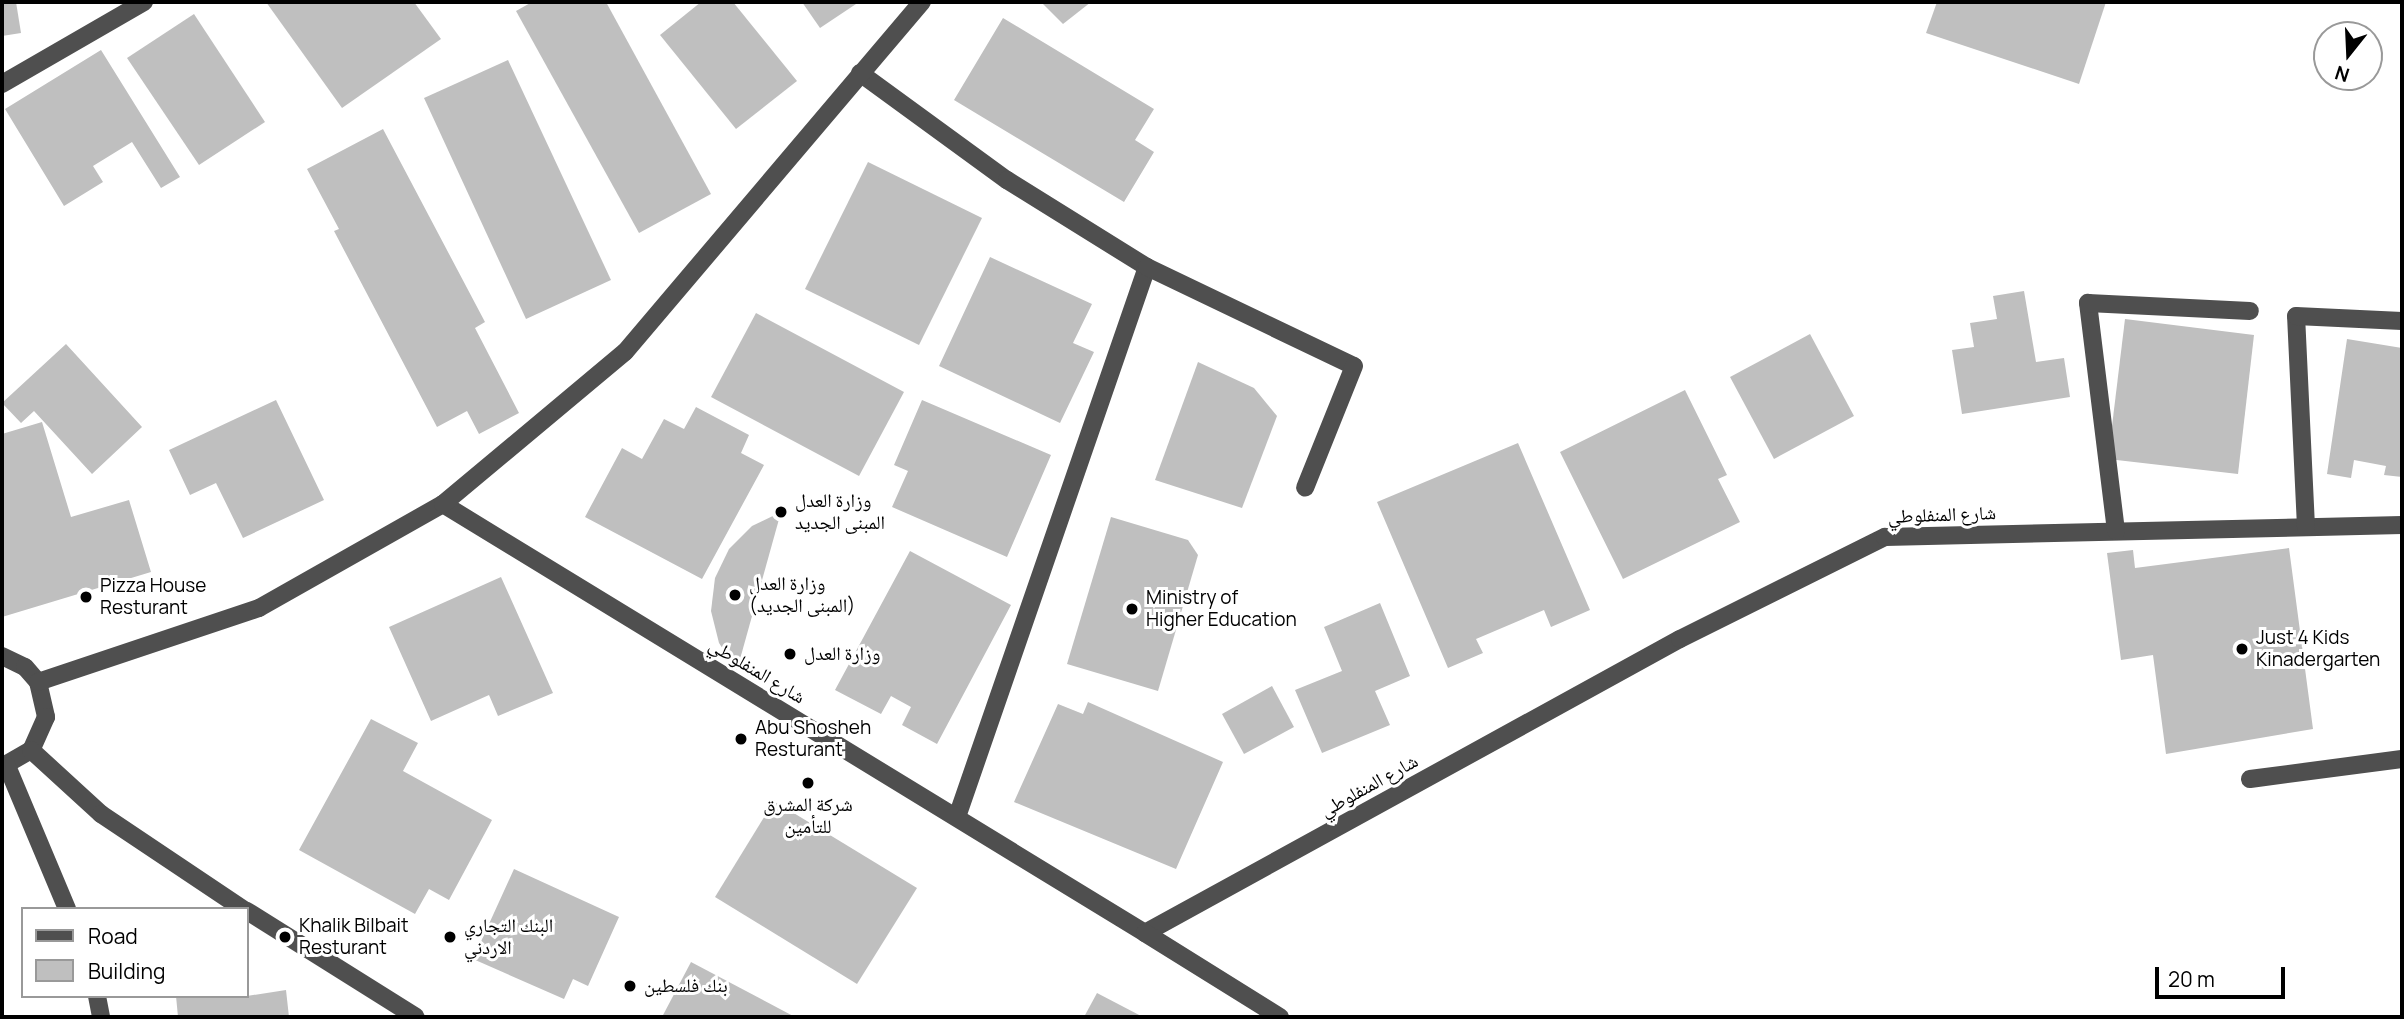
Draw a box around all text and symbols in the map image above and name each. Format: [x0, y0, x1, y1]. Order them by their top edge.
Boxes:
north arrow [2313, 21, 2383, 91]
text: N [2332, 60, 2353, 89]
place label: وزارة العدل المبنى الجديد [795, 490, 885, 534]
street label: شارع المنفلوطي [1887, 502, 1997, 528]
marker: وزارة العدل المبنى الجديد [773, 504, 789, 520]
place label: وزارة العدل (المبنى الجديد) [749, 573, 855, 617]
place label: Pizza House Resturant [100, 575, 206, 619]
marker: وزارة العدل (المبنى الجديد) [727, 587, 743, 603]
place label: Ministry of Higher Education [1146, 587, 1297, 631]
marker: Pizza House Resturant [78, 589, 94, 605]
marker: Ministry of Higher Education [1124, 601, 1140, 617]
place label: Just 4 Kids Kinadergarten [2256, 627, 2380, 671]
street label: شارع المنفلوطي [705, 633, 809, 709]
marker: Just 4 Kids Kinadergarten [2234, 641, 2250, 657]
place label: وزارة العدل [804, 643, 880, 665]
marker: وزارة العدل [782, 646, 798, 662]
place label: Abu Shosheh Resturant [755, 717, 871, 761]
marker: Abu Shosheh Resturant [733, 731, 749, 747]
street label: شارع المنفلوطي [1316, 750, 1422, 822]
marker: شركة المشرق للتأمين [800, 775, 816, 791]
place label: شركة المشرق للتأمين [763, 794, 853, 838]
legend [21, 907, 248, 998]
place label: Khalik Bilbait Resturant [299, 915, 409, 959]
place label: البنك التجاري الاردني [464, 915, 553, 959]
text: Road [88, 922, 138, 950]
marker: Khalik Bilbait Resturant [277, 929, 293, 945]
marker: البنك التجاري الاردني [442, 929, 458, 945]
scale bar [2159, 953, 2288, 997]
text: Building [88, 957, 165, 985]
text: 20 m [2168, 965, 2215, 993]
place label: بنك فلسطين [644, 975, 728, 997]
marker: بنك فلسطين [622, 978, 638, 994]

